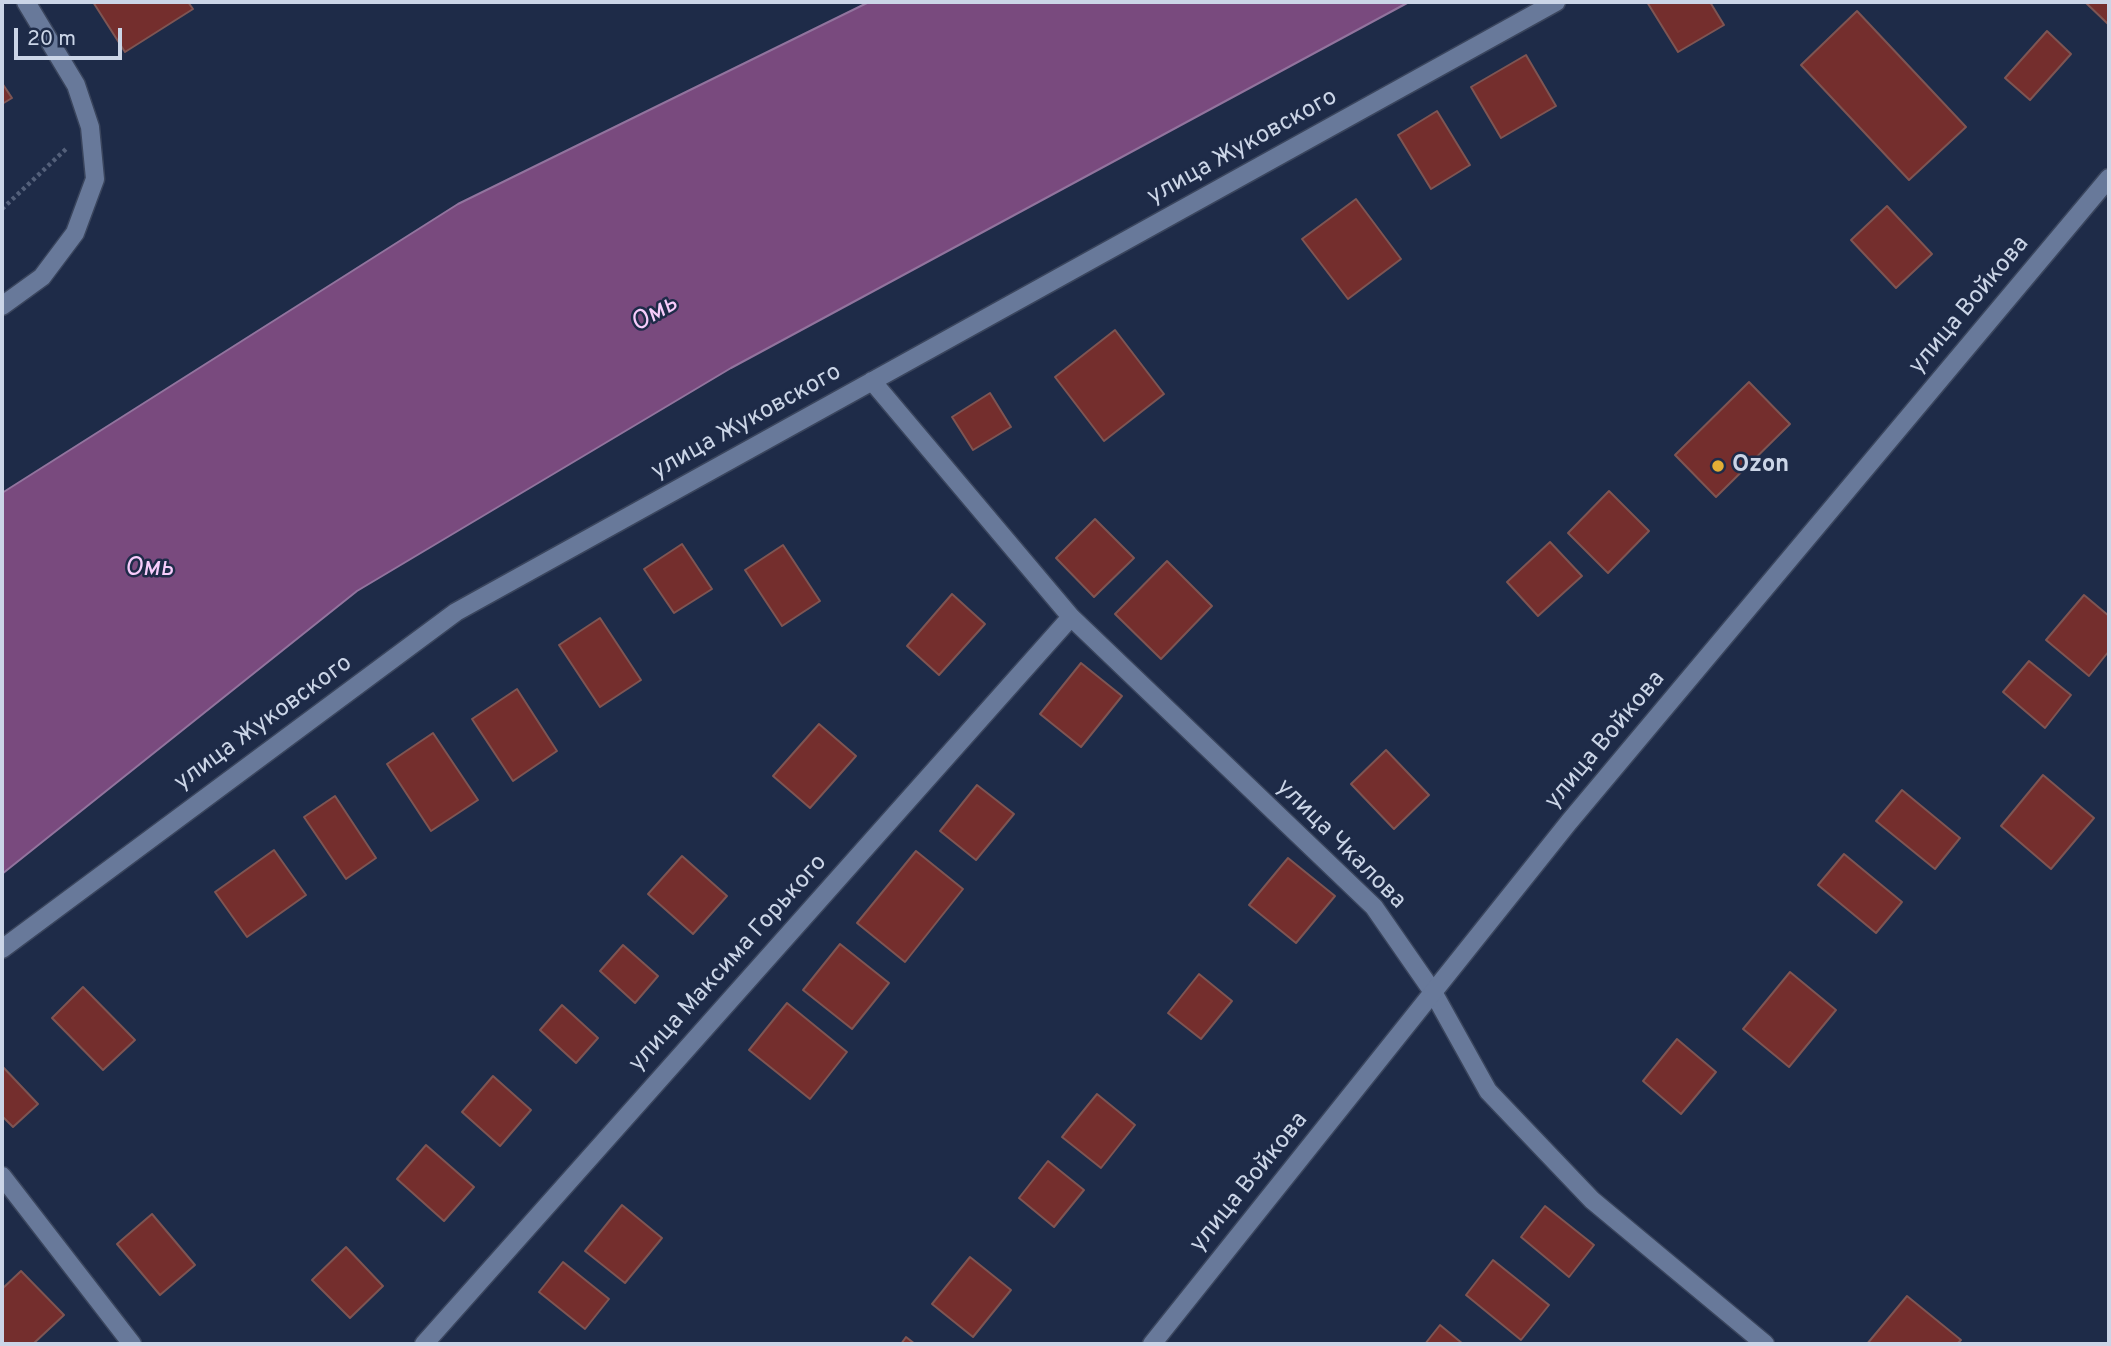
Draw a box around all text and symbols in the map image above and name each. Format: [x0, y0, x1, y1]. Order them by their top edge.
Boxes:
scale bar [18, 14, 126, 58]
text: 20 m [27, 26, 76, 53]
street label: улица Жуковского [1143, 84, 1343, 212]
street label: улица Войкова [1904, 231, 2036, 381]
water label: Омь [626, 289, 684, 341]
street label: улица Жуковского [647, 359, 847, 487]
place label: Ozon [1732, 452, 1789, 480]
marker: Ozon [1710, 458, 1726, 474]
water label: Омь [124, 554, 174, 586]
street label: улица Жуковского [170, 650, 358, 798]
street label: улица Войкова [1540, 666, 1672, 816]
street label: улица Чкалова [1269, 774, 1411, 916]
street label: улица Максима Горького [624, 849, 834, 1079]
street label: улица Войкова [1185, 1107, 1315, 1259]

